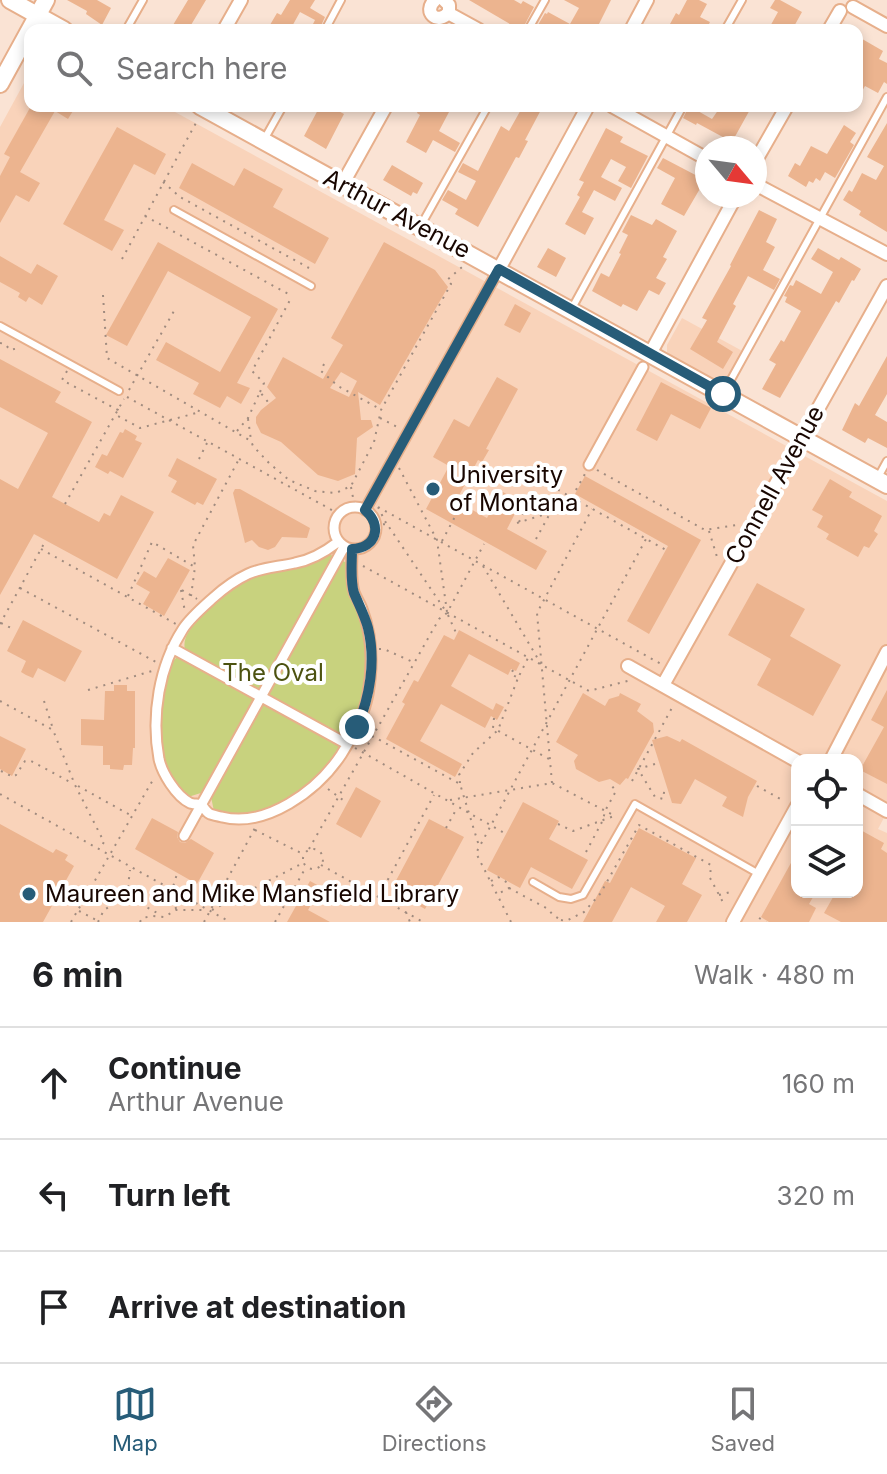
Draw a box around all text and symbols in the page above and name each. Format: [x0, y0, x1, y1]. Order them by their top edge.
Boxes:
search box [24, 24, 863, 112]
icon: search [52, 46, 96, 90]
text: Search here [116, 50, 288, 86]
north arrow [695, 136, 767, 208]
street label: Arthur Avenue [319, 163, 476, 264]
route start [705, 376, 741, 412]
street label: Connell Avenue [719, 400, 830, 569]
place label: University of Montana [449, 460, 578, 517]
marker: University of Montana [424, 480, 442, 498]
park label: The Oval [222, 658, 324, 687]
route end [339, 709, 375, 745]
map controls [791, 754, 863, 898]
button: locate [791, 754, 863, 826]
button: layers [791, 826, 863, 898]
place label: Maureen and Mike Mansfield Library [45, 879, 459, 908]
marker: Maureen and Mike Mansfield Library [20, 885, 38, 903]
text: 6 min [32, 954, 124, 995]
text: Walk · 480 m [694, 959, 855, 990]
text: Continue [108, 1050, 242, 1086]
icon: ahead [32, 1061, 76, 1105]
text: 160 m [782, 1068, 855, 1099]
text: Arthur Avenue [108, 1086, 284, 1117]
icon: left [32, 1173, 76, 1217]
text: Turn left [108, 1177, 230, 1213]
text: 320 m [777, 1180, 855, 1211]
icon: arrive [32, 1285, 76, 1329]
text: Arrive at destination [108, 1289, 406, 1325]
tab: Map [112, 1382, 158, 1456]
tab: Directions [382, 1382, 487, 1456]
tab: Saved [711, 1382, 775, 1456]

